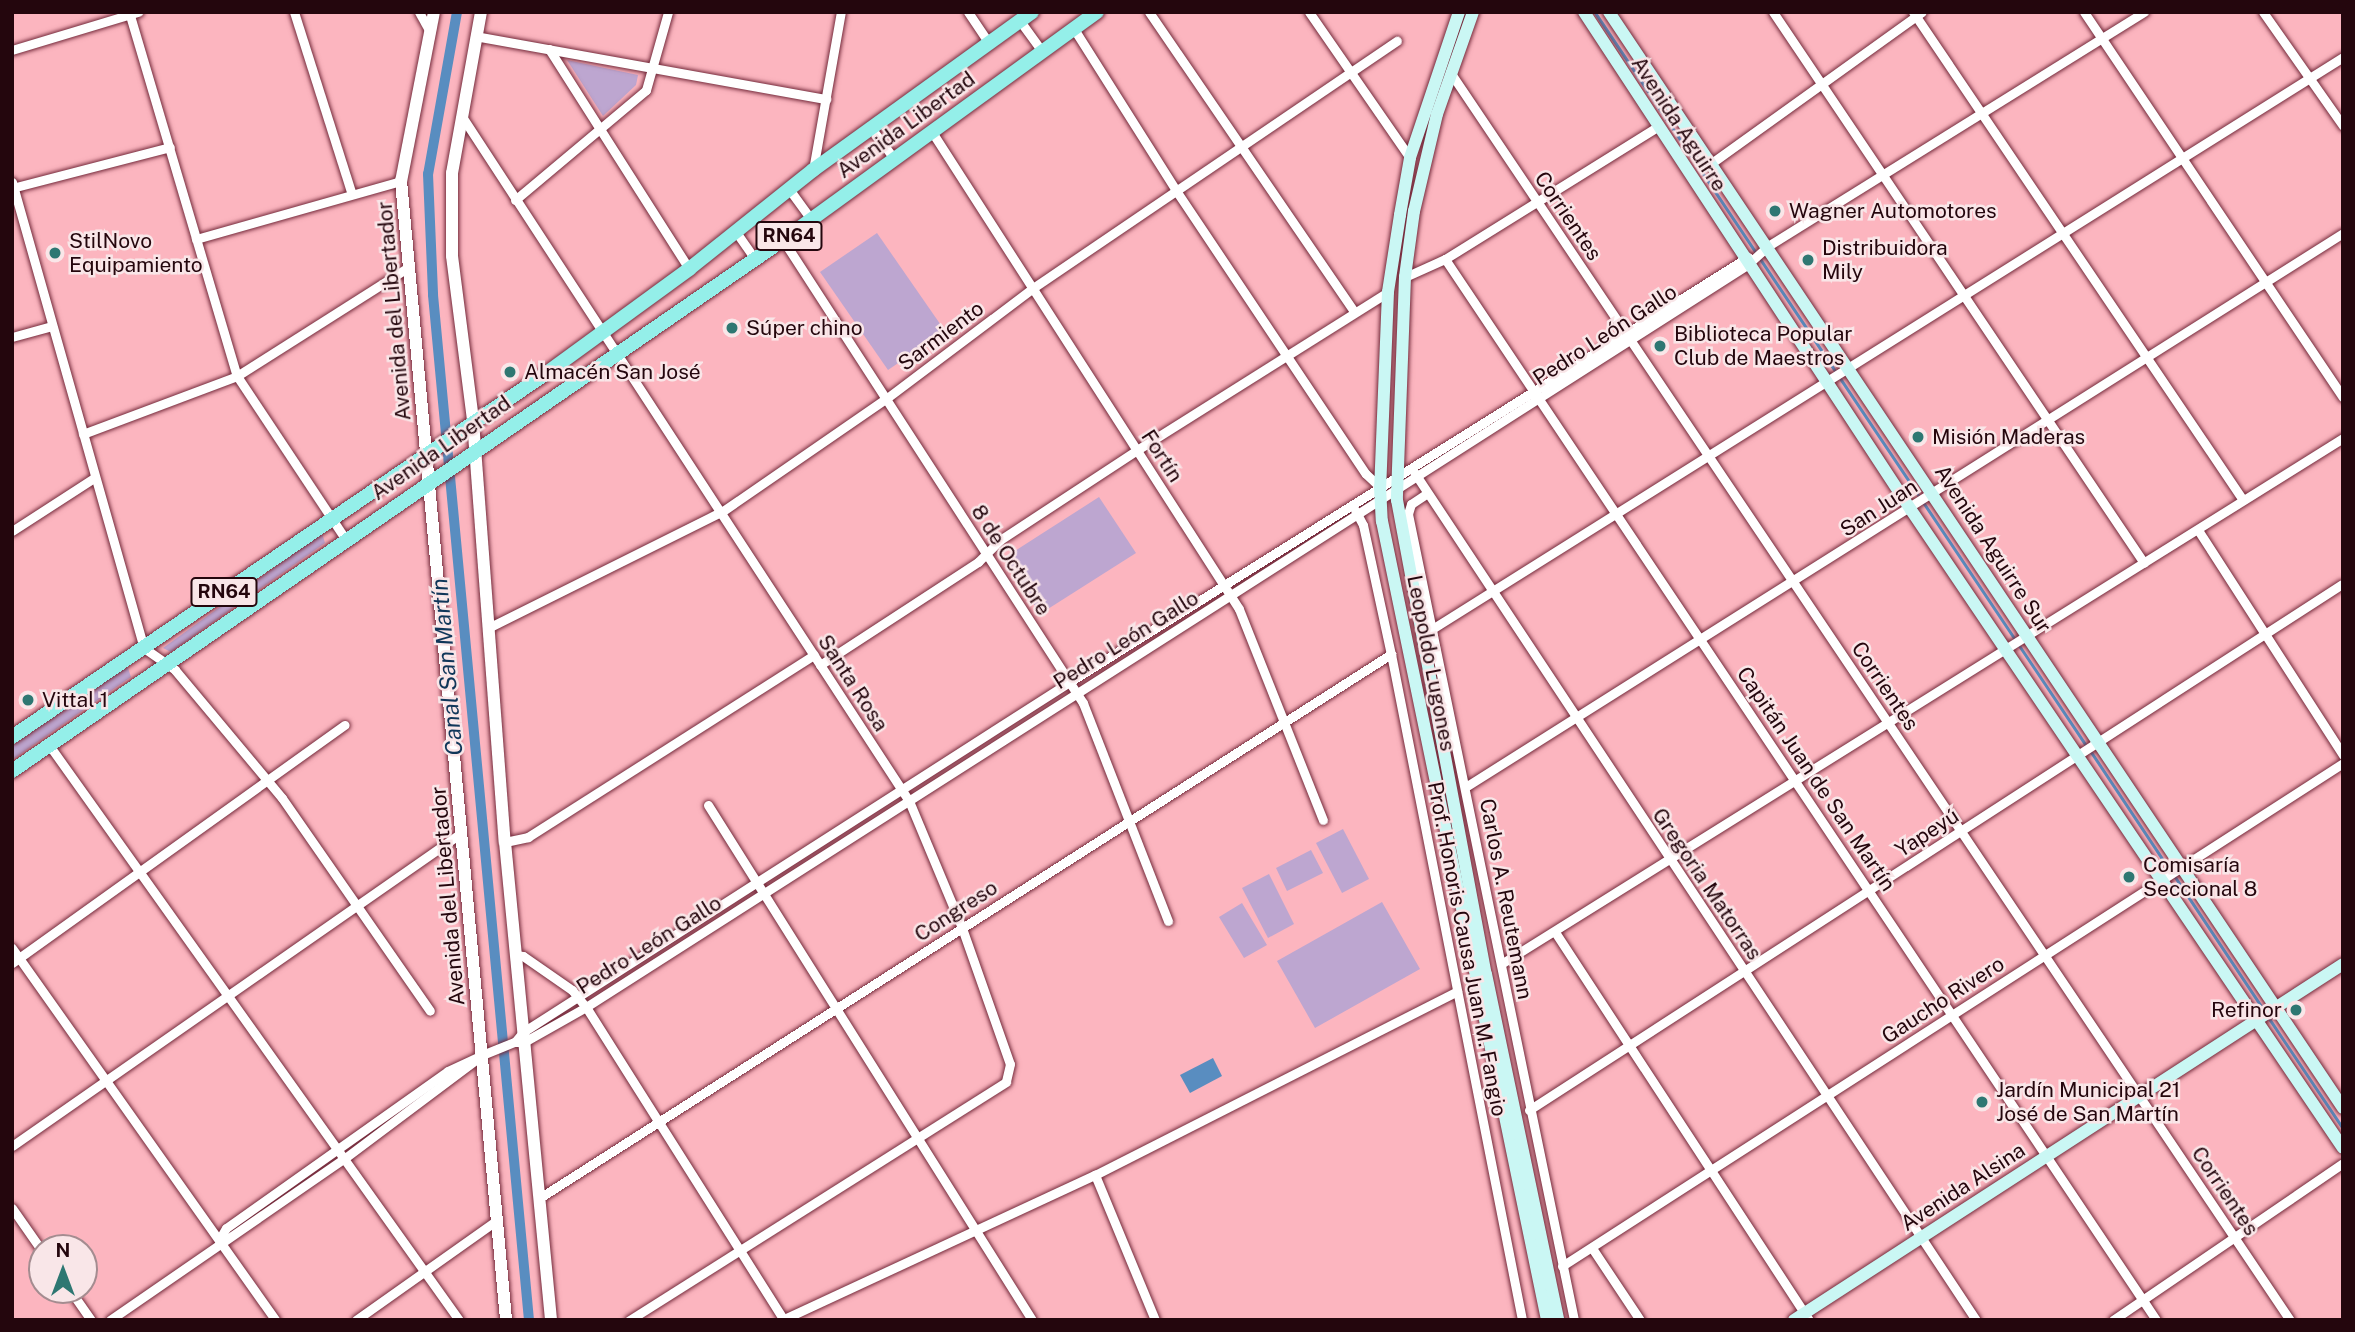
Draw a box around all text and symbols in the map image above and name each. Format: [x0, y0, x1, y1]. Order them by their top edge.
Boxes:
street label: Avenida Aguirre [1626, 52, 1732, 196]
street label: Avenida Libertad [832, 66, 980, 184]
street label: Corrientes [1529, 167, 1607, 265]
place label: Wagner Automotores [1789, 198, 1997, 224]
street label: Avenida del Libertador [372, 200, 416, 422]
marker: Wagner Automotores [1767, 203, 1783, 219]
road number: RN64 [754, 220, 824, 252]
place label: StilNovo Equipamiento [69, 228, 203, 278]
place label: Distribuidora Mily [1822, 235, 1948, 285]
marker: StilNovo Equipamiento [47, 245, 63, 261]
marker: Distribuidora Mily [1800, 252, 1816, 268]
street label: Pedro León Gallo [1528, 279, 1682, 391]
street label: Sarmiento [893, 296, 989, 376]
place label: Súper chino [746, 315, 863, 341]
marker: Súper chino [724, 320, 740, 336]
place label: Biblioteca Popular Club de Maestros [1674, 321, 1853, 371]
marker: Biblioteca Popular Club de Maestros [1652, 338, 1668, 354]
place label: Almacén San José [524, 359, 701, 385]
marker: Almacén San José [502, 364, 518, 380]
street label: Avenida Libertad [366, 391, 516, 505]
place label: Misión Maderas [1932, 424, 2085, 450]
street label: Fortín [1136, 425, 1188, 487]
marker: Misión Maderas [1910, 429, 1926, 445]
street label: Avenida Aguirre Sur [1929, 460, 2057, 638]
street label: San Juan [1836, 474, 1922, 542]
street label: 8 de Octubre [966, 500, 1056, 620]
street label: Leopoldo Lugones [1402, 573, 1460, 753]
road number: RN64 [189, 576, 259, 608]
water label: Canal San Martín [426, 577, 468, 757]
street label: Pedro León Gallo [1049, 585, 1203, 695]
street label: Santa Rosa [812, 630, 894, 736]
street label: Corrientes [1846, 637, 1924, 735]
street label: Capitán Juan de San Martín [1731, 662, 1901, 896]
place label: Vittal 1 [42, 687, 108, 713]
marker: Vittal 1 [20, 692, 36, 708]
street label: Prof. Honoris Causa Juan M. Fangio [1422, 779, 1512, 1119]
street label: Avenida del Libertador [426, 785, 470, 1007]
street label: Carlos A. Reutemann [1474, 796, 1538, 1002]
street label: Gregoria Matorras [1647, 803, 1767, 965]
street label: Yapeyú [1890, 803, 1964, 863]
place label: Comisaría Seccional 8 [2143, 852, 2257, 902]
marker: Comisaría Seccional 8 [2121, 869, 2137, 885]
street label: Congreso [910, 875, 1002, 947]
street label: Pedro León Gallo [572, 890, 726, 1000]
street label: Gaucho Rivero [1877, 951, 2009, 1049]
place label: Refinor [2211, 997, 2282, 1023]
marker: Refinor [2288, 1002, 2304, 1018]
place label: Jardín Municipal 21 José de San Martín [1996, 1077, 2180, 1127]
marker: Jardín Municipal 21 José de San Martín [1974, 1094, 1990, 1110]
street label: Avenida Alsina [1896, 1137, 2030, 1237]
street label: Corrientes [2186, 1142, 2264, 1240]
north arrow [28, 1234, 98, 1304]
text: N [56, 1239, 70, 1261]

